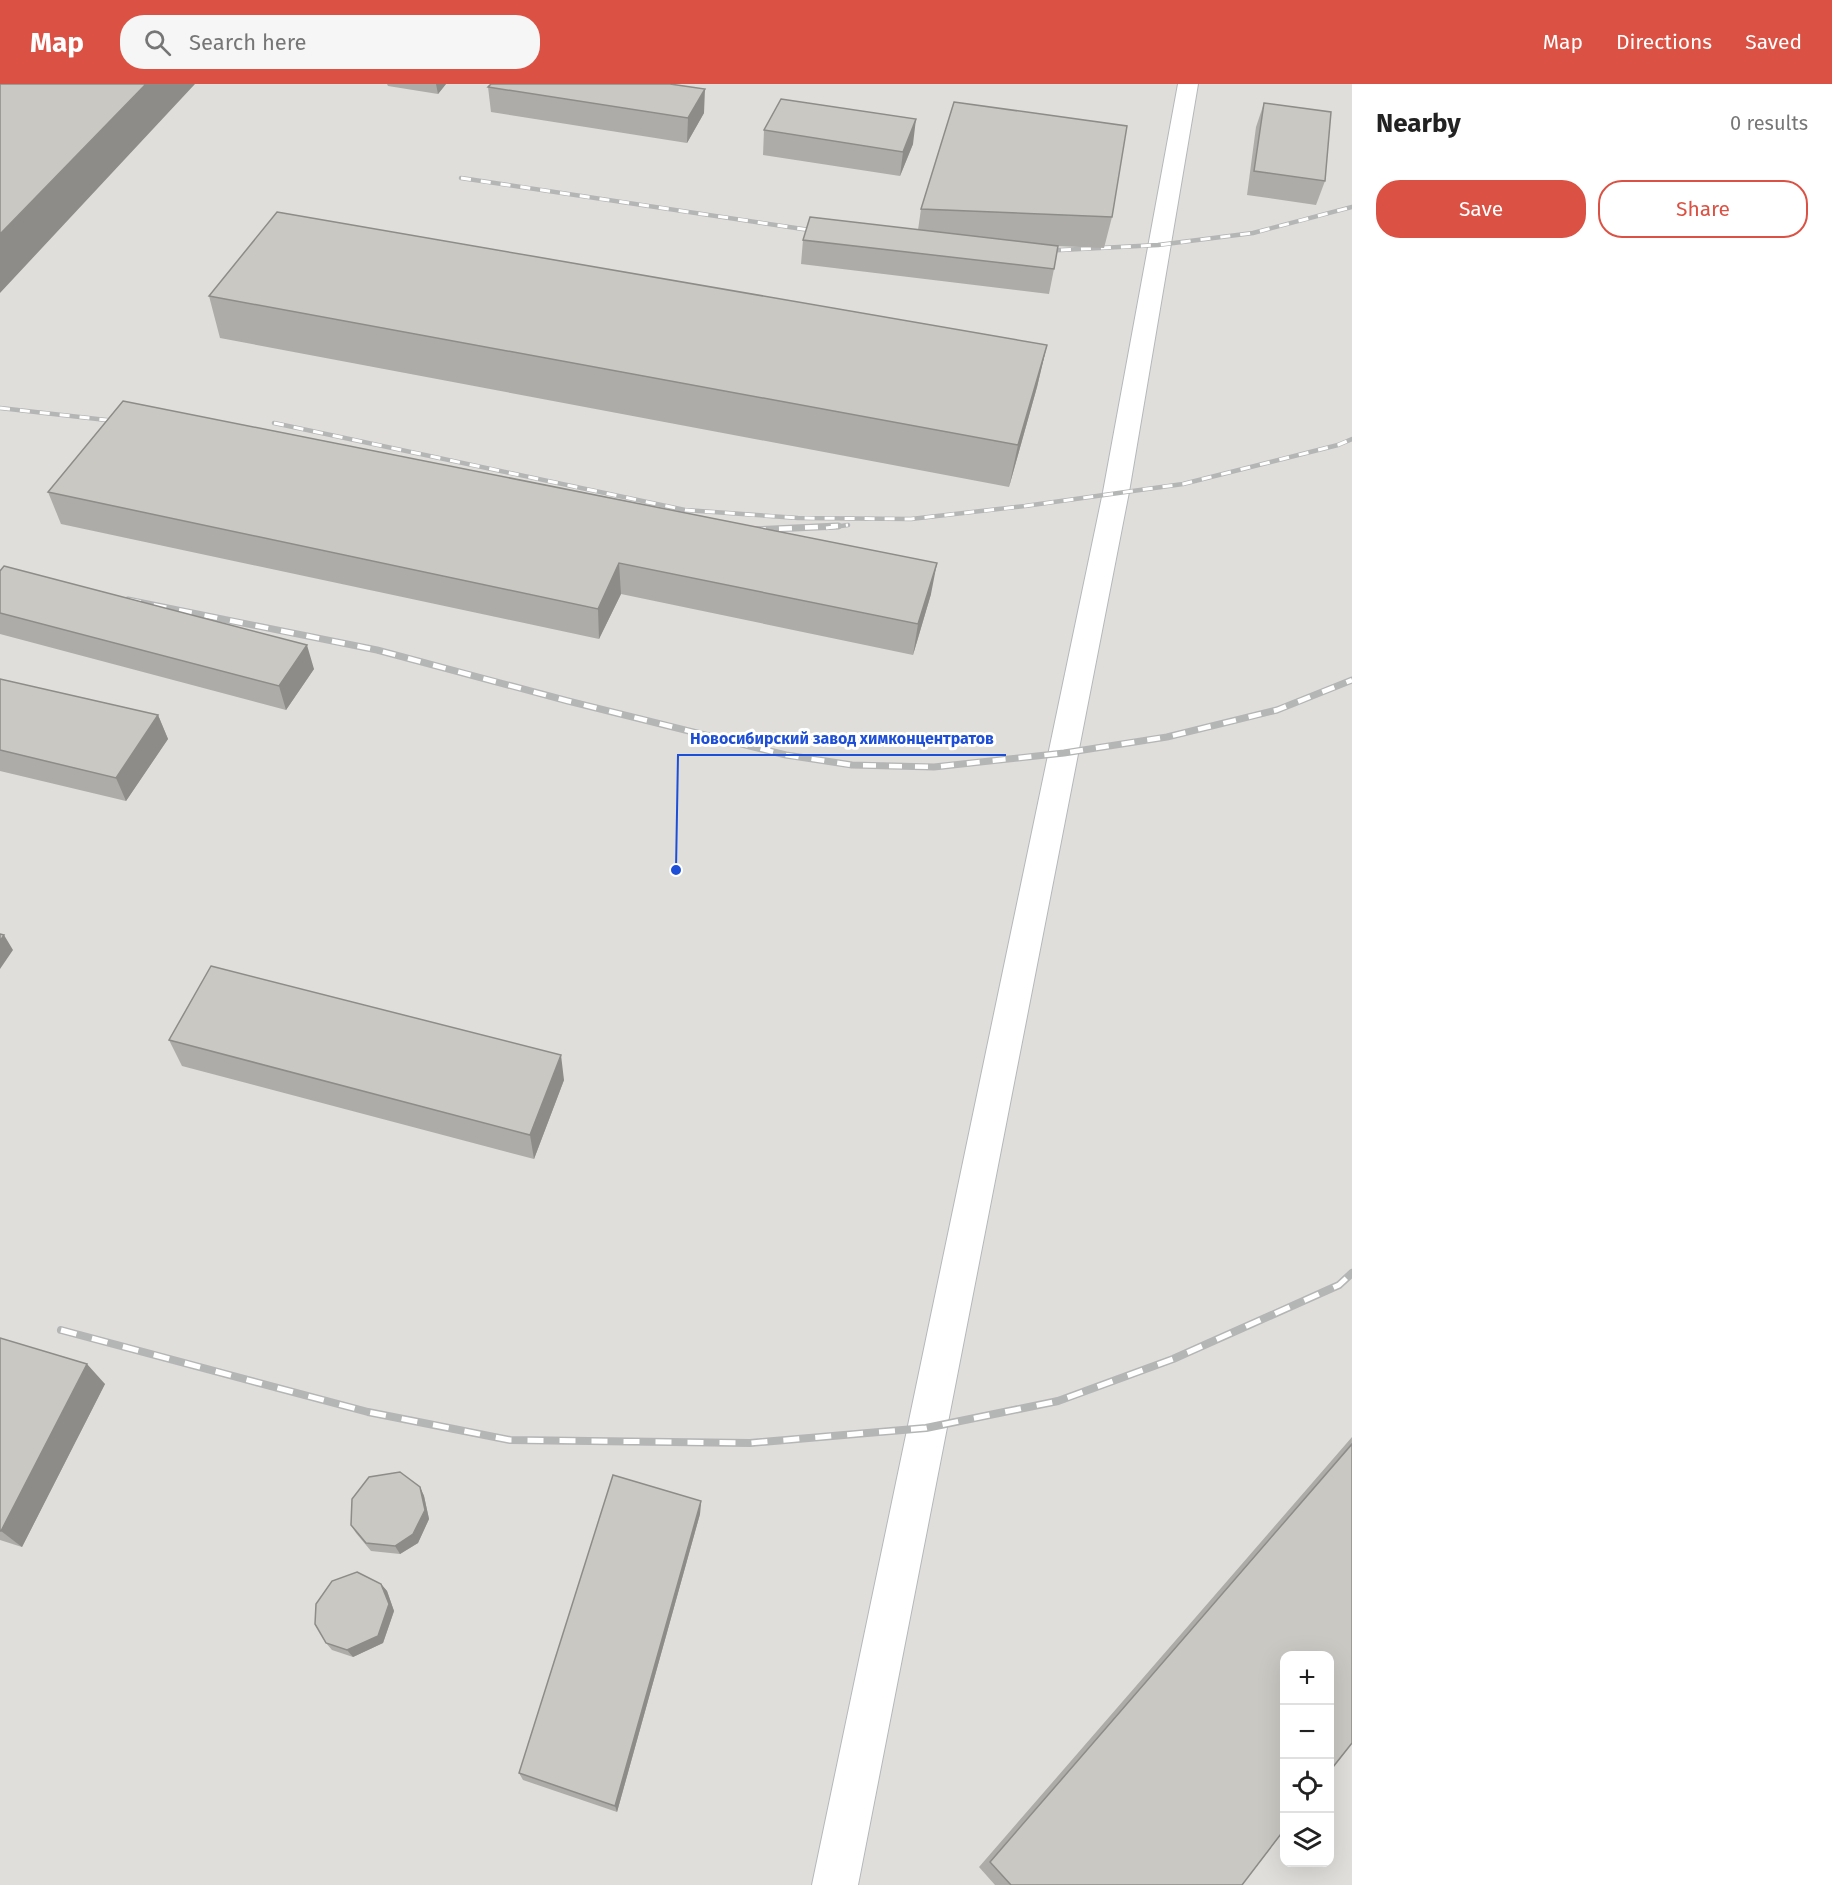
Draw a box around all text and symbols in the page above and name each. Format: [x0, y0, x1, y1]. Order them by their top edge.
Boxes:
search box [120, 15, 540, 69]
text: Map [30, 26, 84, 59]
icon: search [141, 26, 174, 59]
text: Search here [189, 29, 307, 56]
text: Map [1543, 29, 1583, 55]
text: Directions [1616, 29, 1712, 55]
text: Saved [1745, 29, 1802, 55]
text: Nearby [1376, 108, 1461, 139]
text: 0 results [1730, 111, 1808, 135]
button: Save [1376, 180, 1586, 238]
button: Share [1598, 180, 1808, 238]
callout: Новосибирский завод химконцентратов [678, 721, 1006, 755]
text: Новосибирский завод химконцентратов [690, 729, 994, 748]
map controls [1280, 1651, 1334, 1867]
button: + [1280, 1651, 1334, 1705]
button: − [1280, 1705, 1334, 1759]
button: locate [1280, 1759, 1334, 1813]
button: layers [1280, 1813, 1334, 1867]

